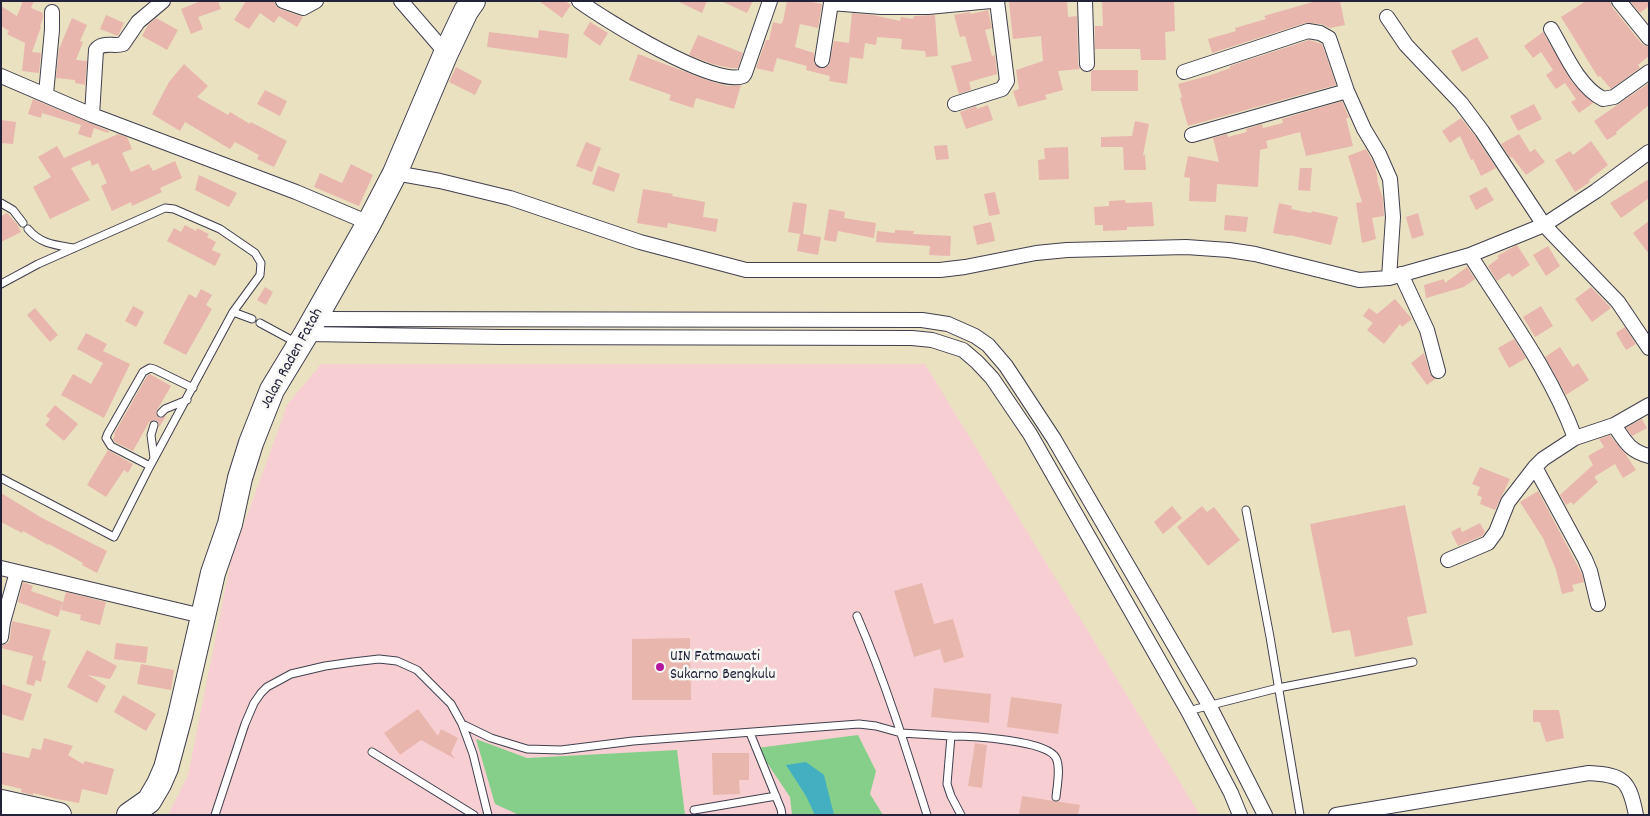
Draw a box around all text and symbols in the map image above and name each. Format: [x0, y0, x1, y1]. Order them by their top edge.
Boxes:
street label: Jalan Raden Fatah [257, 305, 329, 413]
place label: UIN Fatmawati Sukarno Bengkulu [670, 648, 775, 686]
marker: UIN Fatmawati Sukarno Bengkulu [654, 661, 666, 673]

